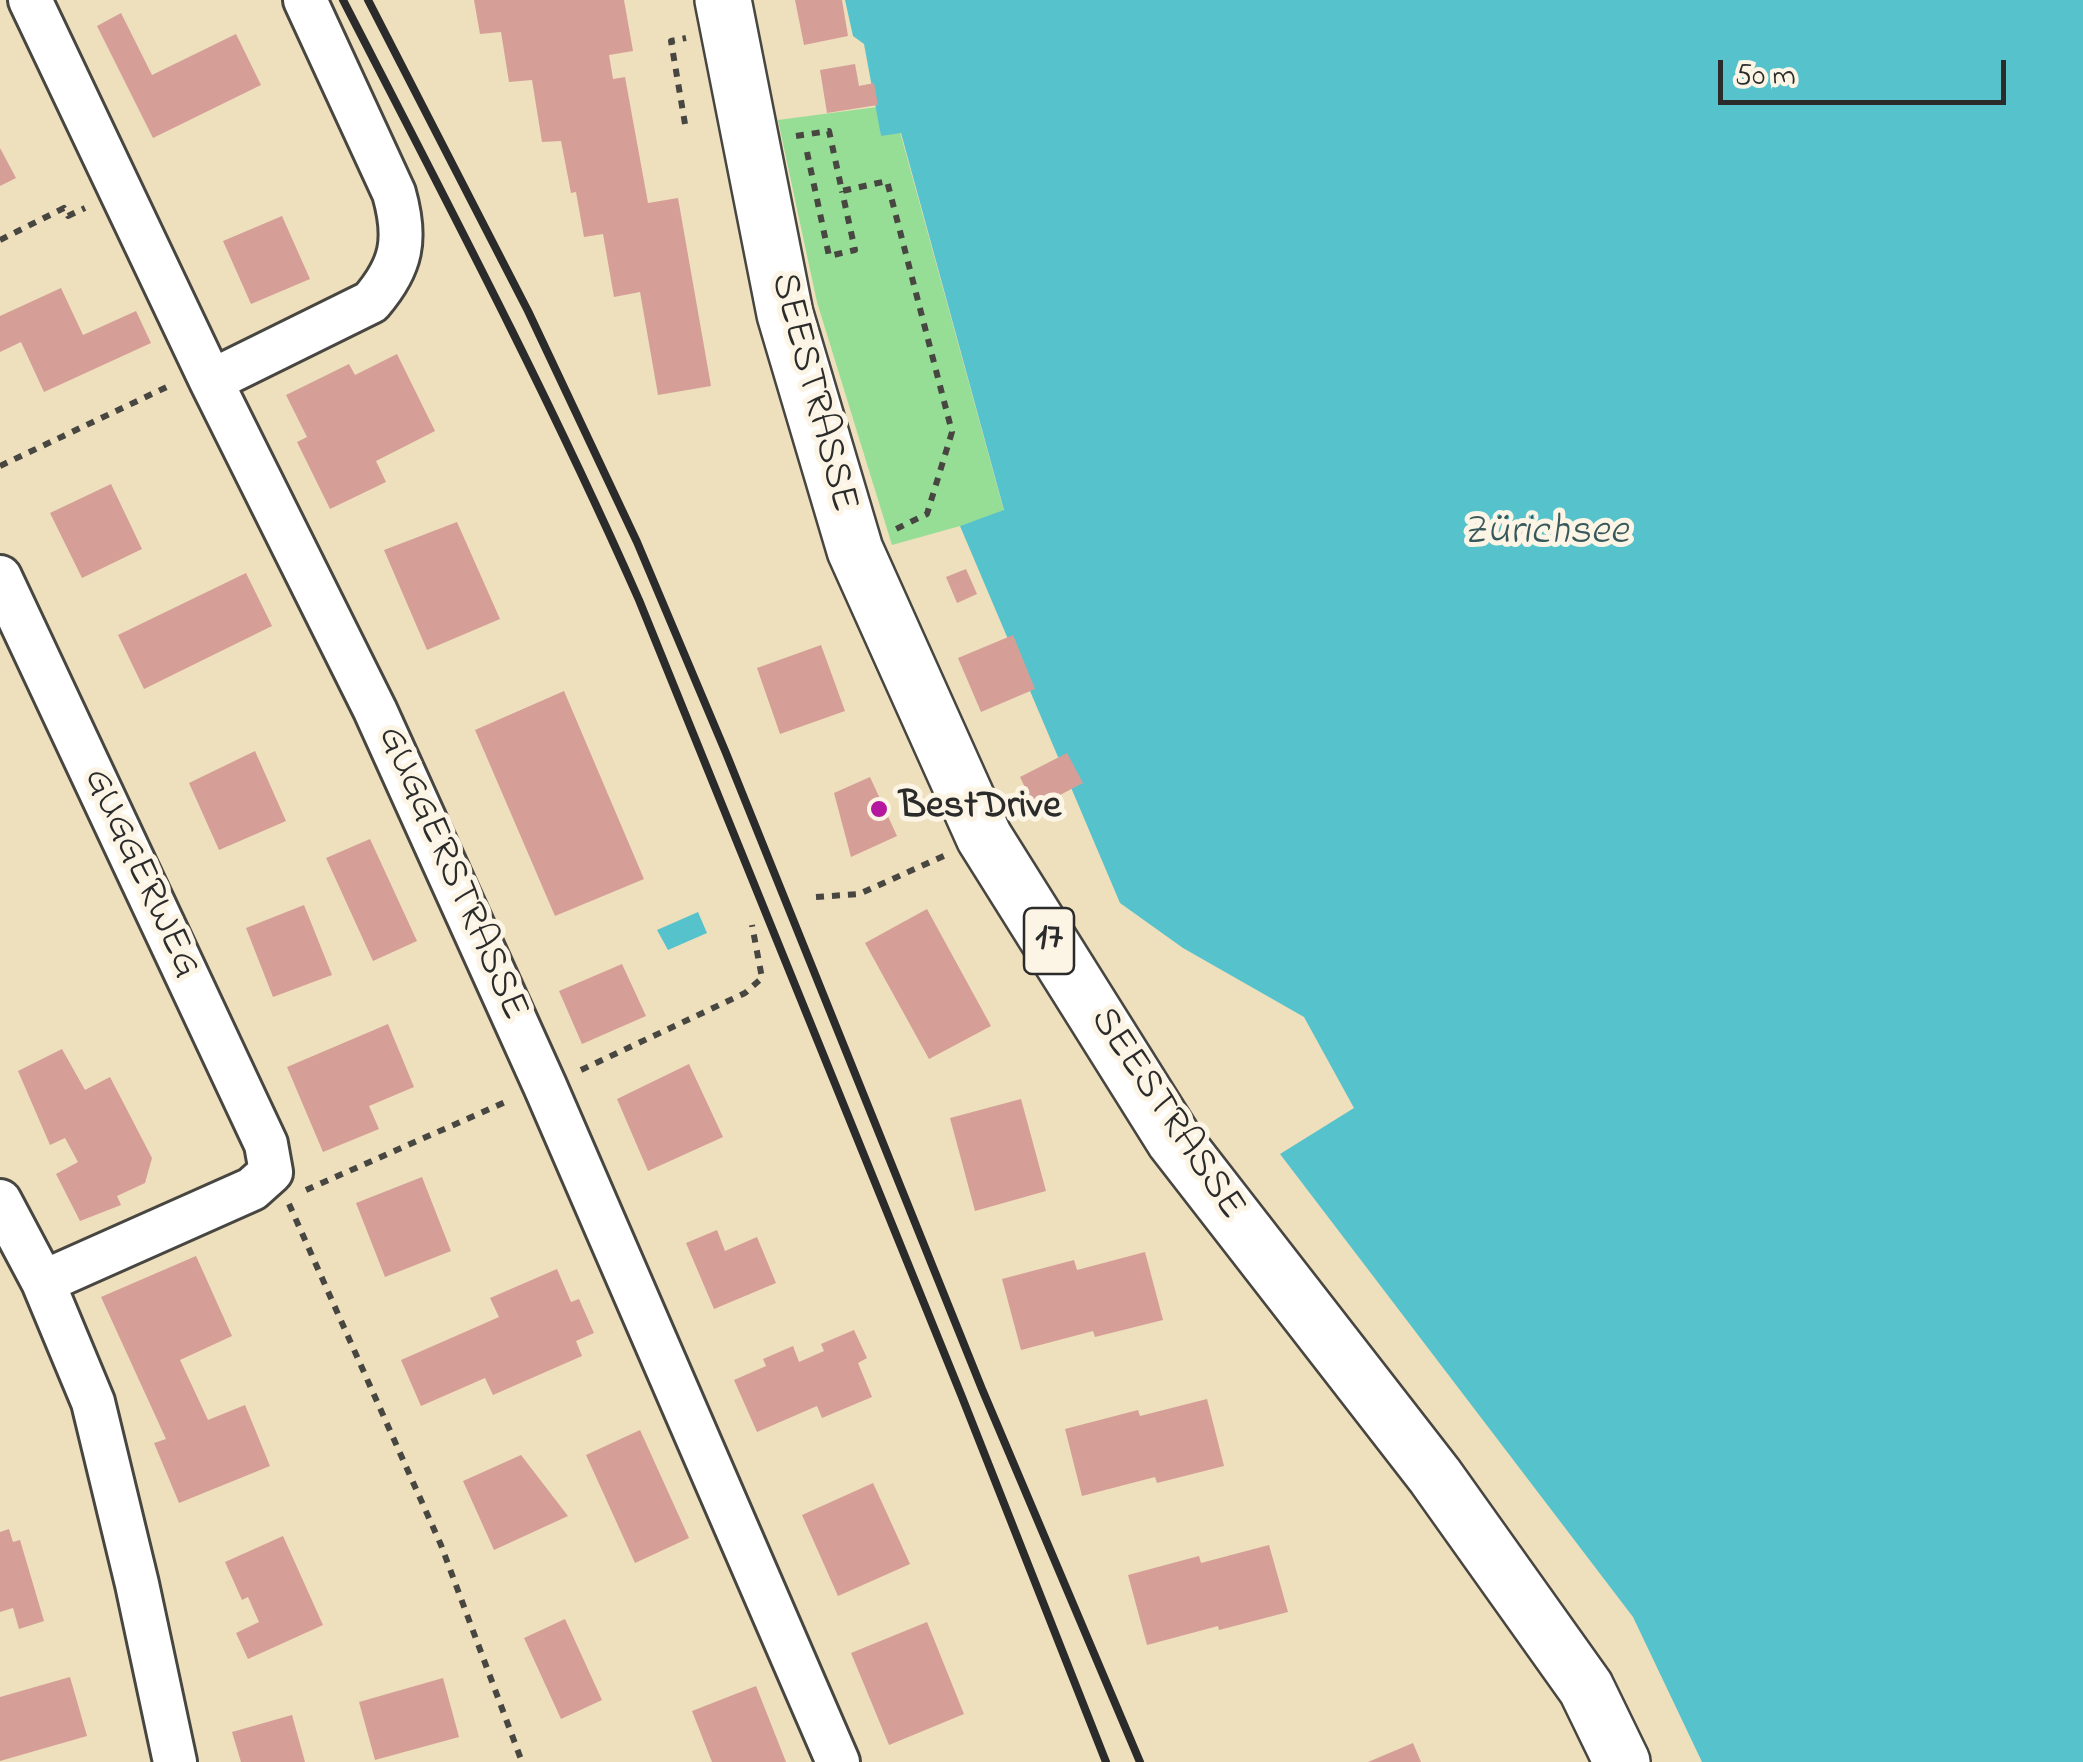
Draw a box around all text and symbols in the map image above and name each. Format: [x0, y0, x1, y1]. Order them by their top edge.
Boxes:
scale bar [1723, 40, 2010, 102]
text: 50 m [1735, 55, 1796, 99]
street label: SEESTRASSE [756, 268, 866, 518]
water label: Zürichsee [1462, 510, 1628, 560]
street label: GUGGERSTRASSE [364, 720, 536, 1028]
street label: GUGGERWEG [69, 761, 209, 987]
place label: BestDrive [899, 785, 1061, 833]
marker: BestDrive [868, 798, 890, 820]
road number: 17 [1024, 908, 1074, 974]
street label: SEESTRASSE [1077, 1000, 1253, 1230]

